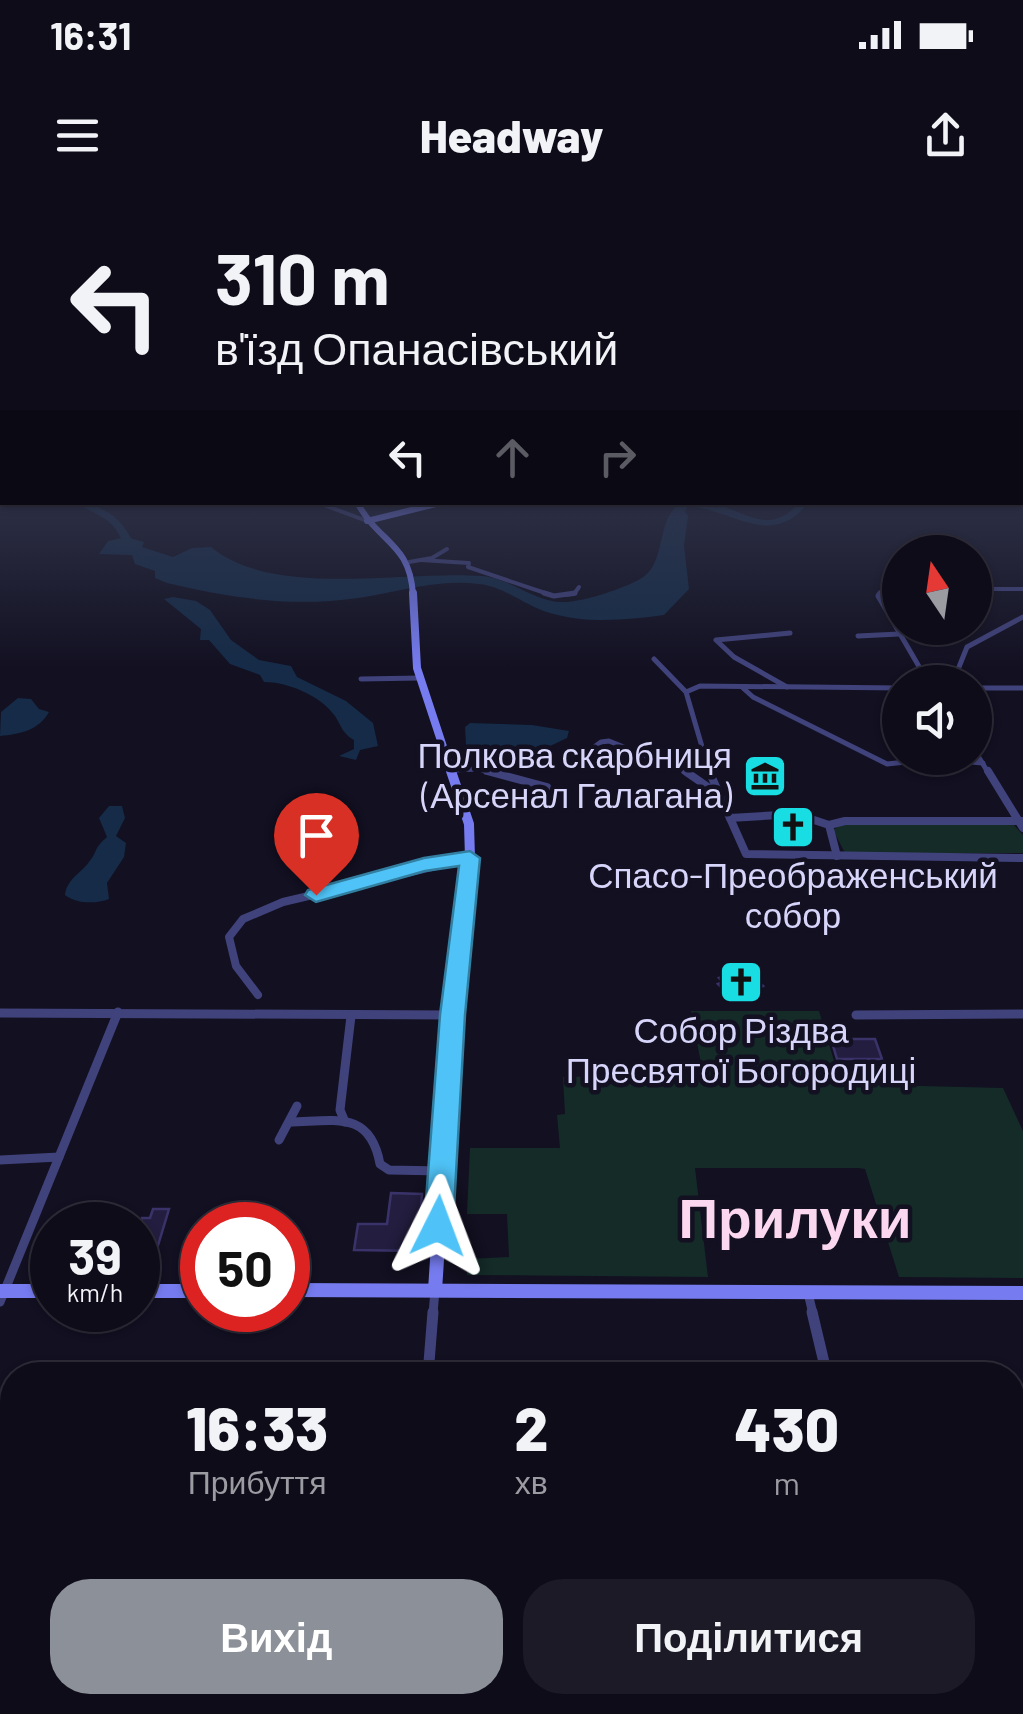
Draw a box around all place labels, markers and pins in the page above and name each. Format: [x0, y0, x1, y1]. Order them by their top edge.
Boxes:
place label: Полкова скарбниця (Арсенал Галагана) [417, 733, 733, 815]
museum icon: Полкова скарбниця (Арсенал Галагана) [742, 753, 788, 799]
pin [274, 793, 359, 896]
church icon: Спасо-Преображенський собор [770, 804, 816, 850]
place label: Спасо-Преображенський собор [588, 853, 998, 935]
church icon: Собор Різдва Пресвятої Богородиці [718, 959, 764, 1005]
place label: Собор Різдва Пресвятої Богородиці [566, 1008, 916, 1090]

